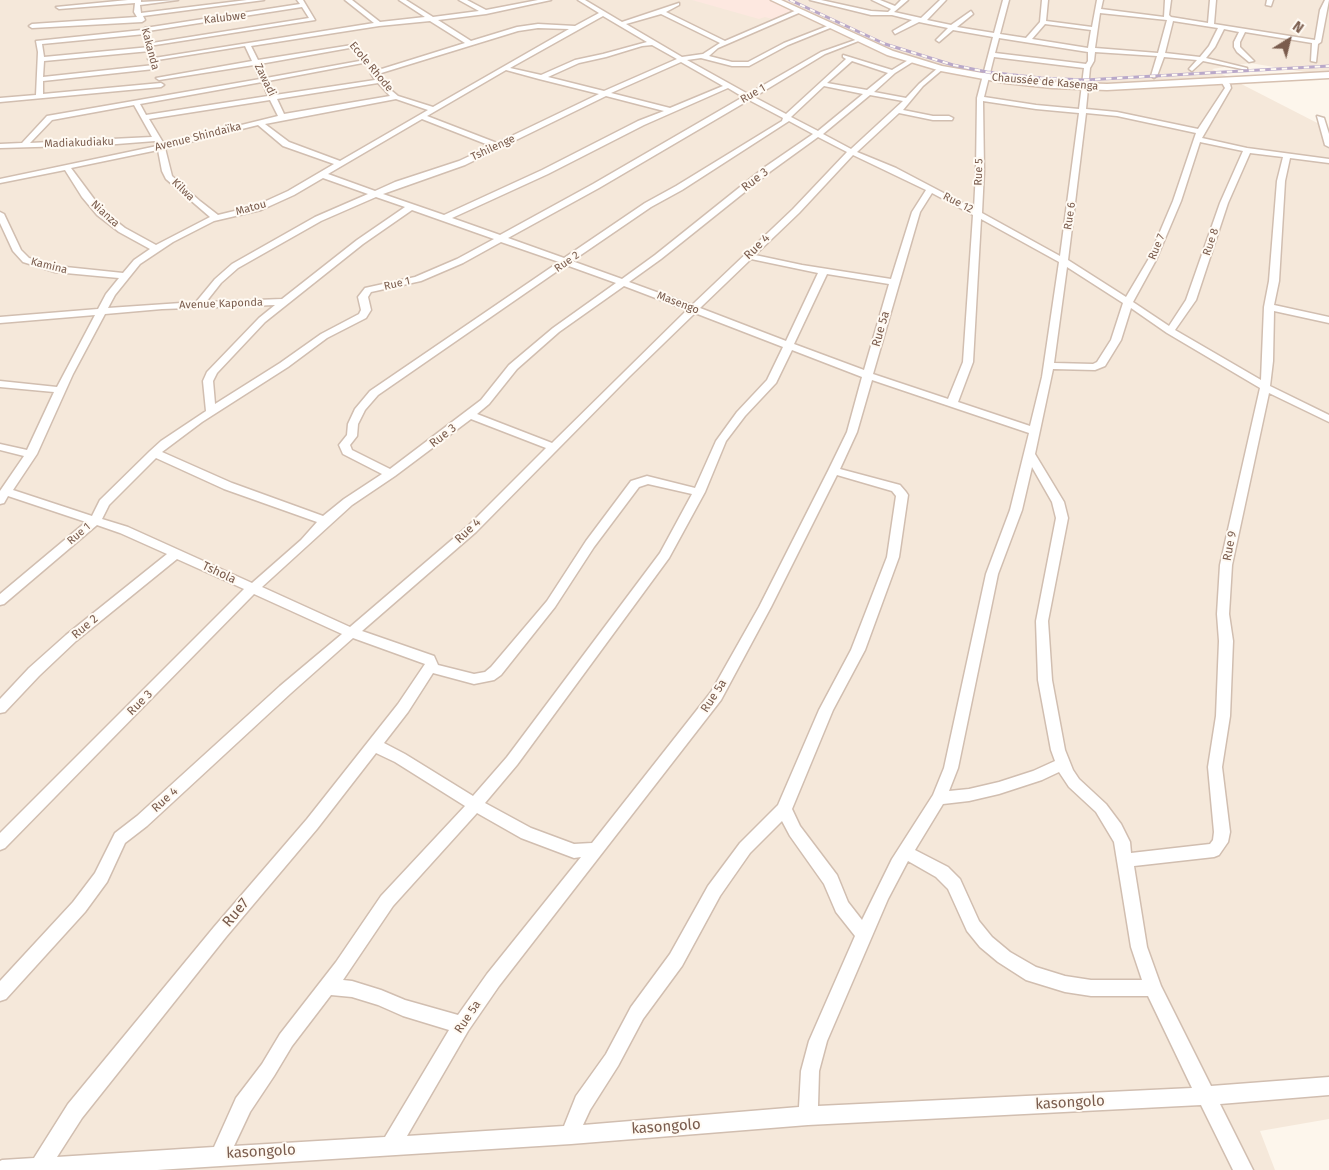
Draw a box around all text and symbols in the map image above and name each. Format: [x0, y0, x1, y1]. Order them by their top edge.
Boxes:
street label: Kalubwe [203, 9, 247, 27]
north arrow [1264, 15, 1314, 65]
text: N [1289, 18, 1307, 37]
street label: Kakanda [138, 27, 162, 71]
street label: Ecole Rhode [346, 39, 396, 95]
street label: Zawadi [251, 61, 279, 99]
street label: Chaussée de Kasenga [991, 71, 1099, 93]
street label: Rue 1 [738, 82, 768, 106]
street label: Avenue Shindaïka [153, 120, 243, 154]
street label: Tshilenge [469, 132, 517, 164]
street label: Madiakudiaku [44, 135, 114, 151]
street label: Rue 5 [972, 158, 986, 186]
street label: Rue 3 [739, 165, 771, 195]
street label: Kilwa [169, 176, 197, 204]
street label: Rue 12 [941, 190, 975, 216]
street label: Matou [234, 197, 268, 219]
street label: Nianza [88, 198, 122, 230]
street label: Rue 6 [1062, 201, 1078, 231]
street label: Rue 8 [1200, 227, 1222, 257]
street label: Rue 4 [741, 231, 773, 263]
street label: Rue 7 [1146, 232, 1168, 262]
street label: Rue 2 [552, 249, 582, 275]
street label: Kamina [29, 255, 69, 277]
street label: Rue 1 [382, 275, 412, 293]
street label: Masengo [655, 289, 701, 317]
street label: Avenue Kaponda [179, 296, 263, 312]
street label: Rue 5a [869, 309, 893, 349]
street label: Rue 3 [427, 421, 459, 451]
street label: Rue 4 [452, 515, 484, 547]
street label: Rue 1 [65, 520, 93, 548]
street label: Rue 9 [1220, 530, 1240, 562]
street label: Tshola [200, 559, 238, 587]
street label: Rue 2 [69, 612, 101, 642]
street label: Rue 5a [698, 677, 730, 715]
street label: Rue 3 [124, 687, 156, 719]
street label: Rue 4 [149, 784, 181, 816]
street label: Rue7 [219, 895, 253, 931]
street label: Rue 5a [452, 998, 484, 1036]
street label: kasongolo [1035, 1092, 1105, 1114]
street label: kasongolo [631, 1116, 701, 1138]
street label: kasongolo [226, 1141, 296, 1163]

